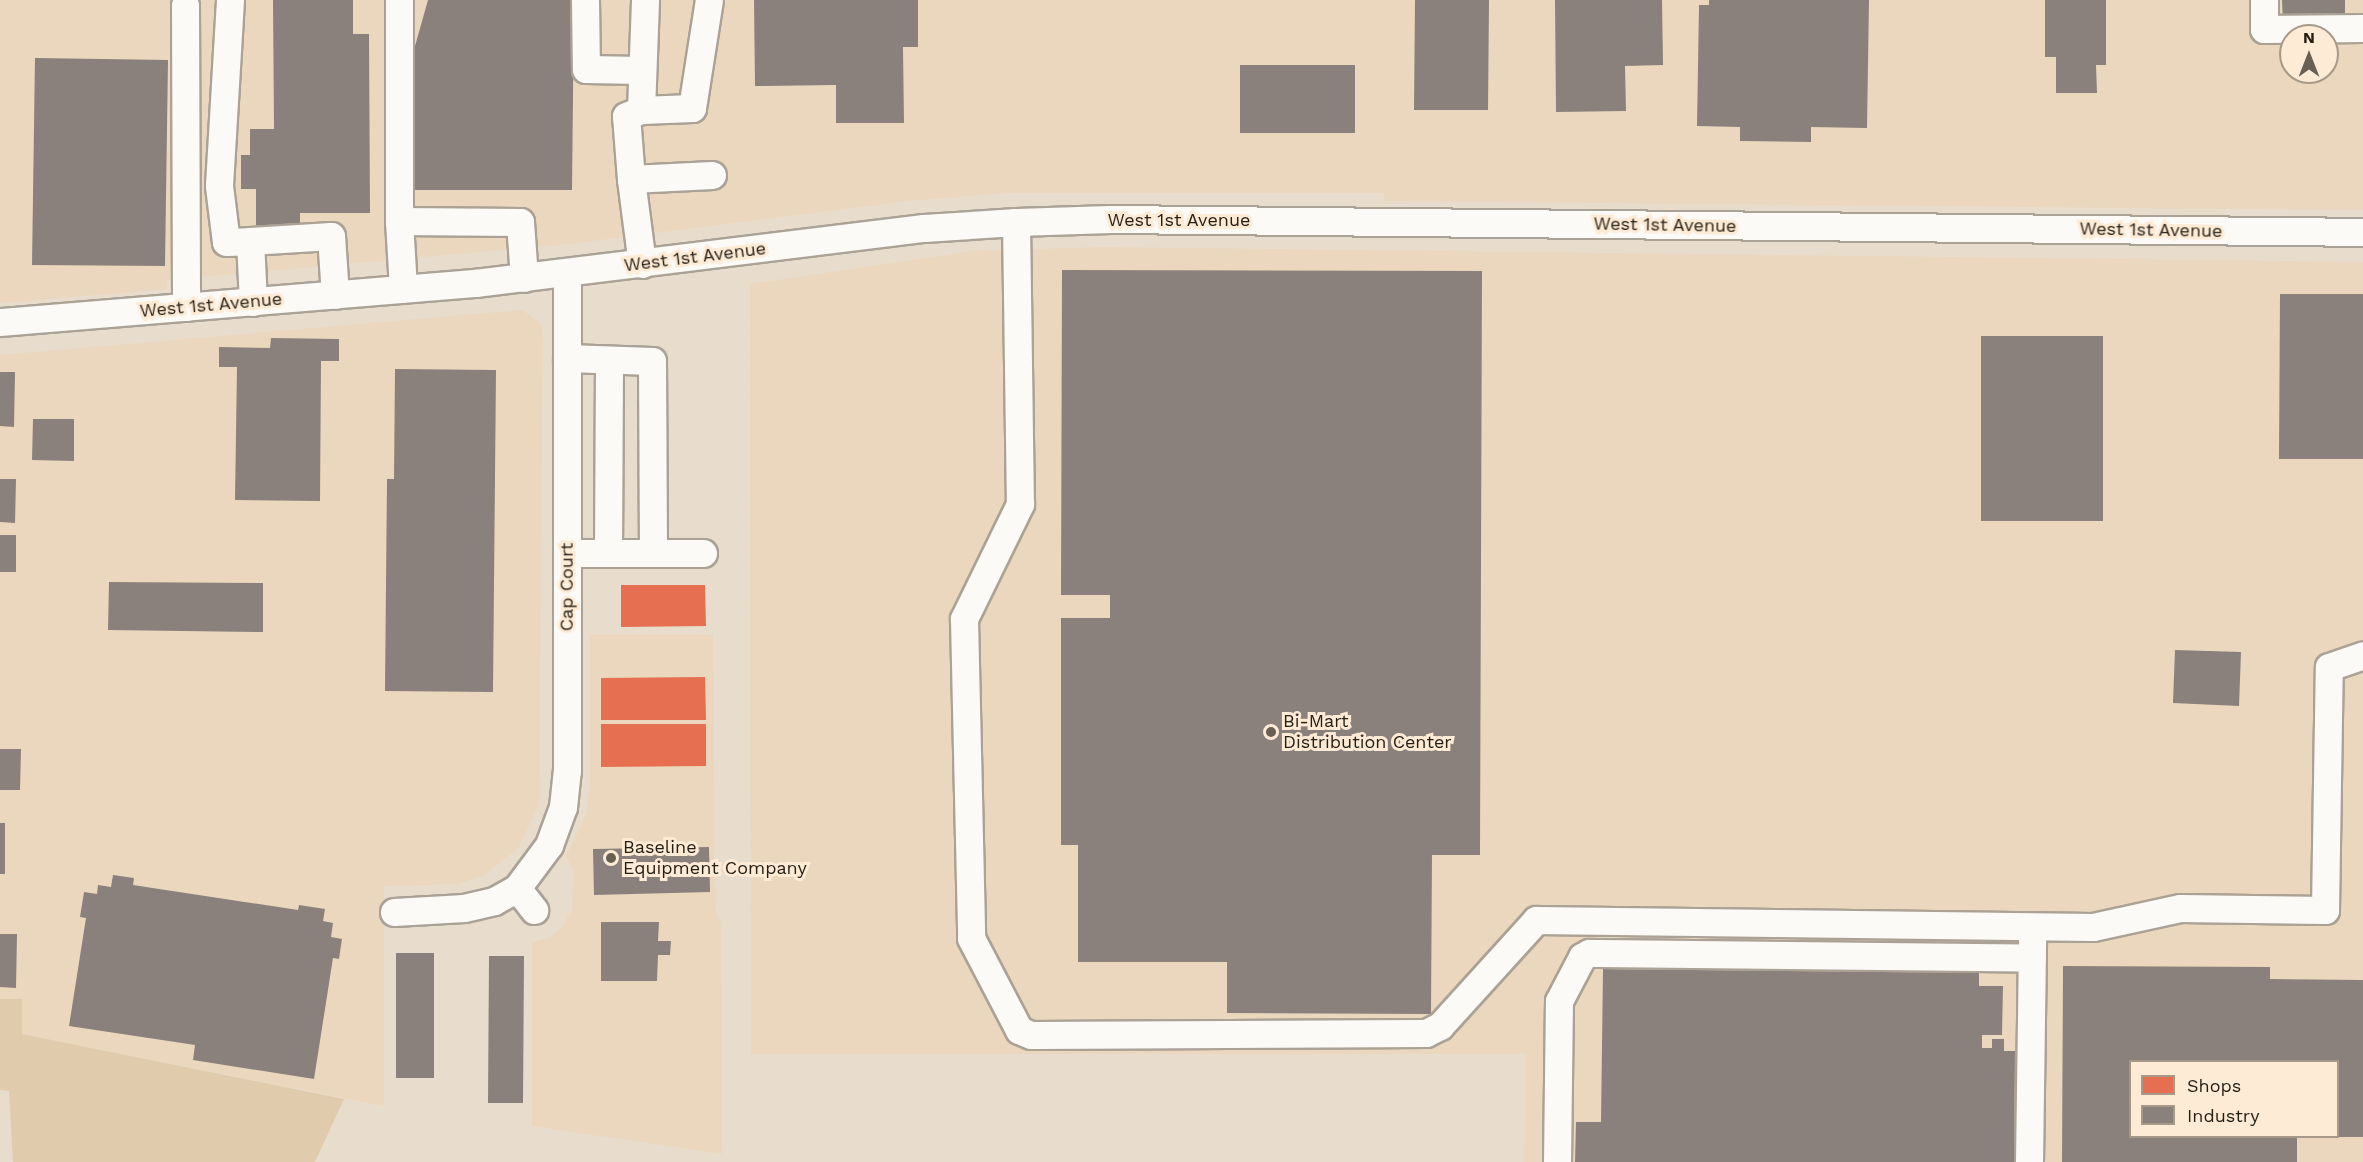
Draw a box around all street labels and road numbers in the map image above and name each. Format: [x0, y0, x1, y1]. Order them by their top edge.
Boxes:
street label: West 1st Avenue [1107, 209, 1251, 231]
street label: West 1st Avenue [1593, 213, 1737, 237]
street label: West 1st Avenue [2079, 218, 2223, 242]
street label: West 1st Avenue [622, 238, 768, 276]
street label: West 1st Avenue [138, 288, 284, 322]
street label: Cap Court [556, 543, 578, 631]

